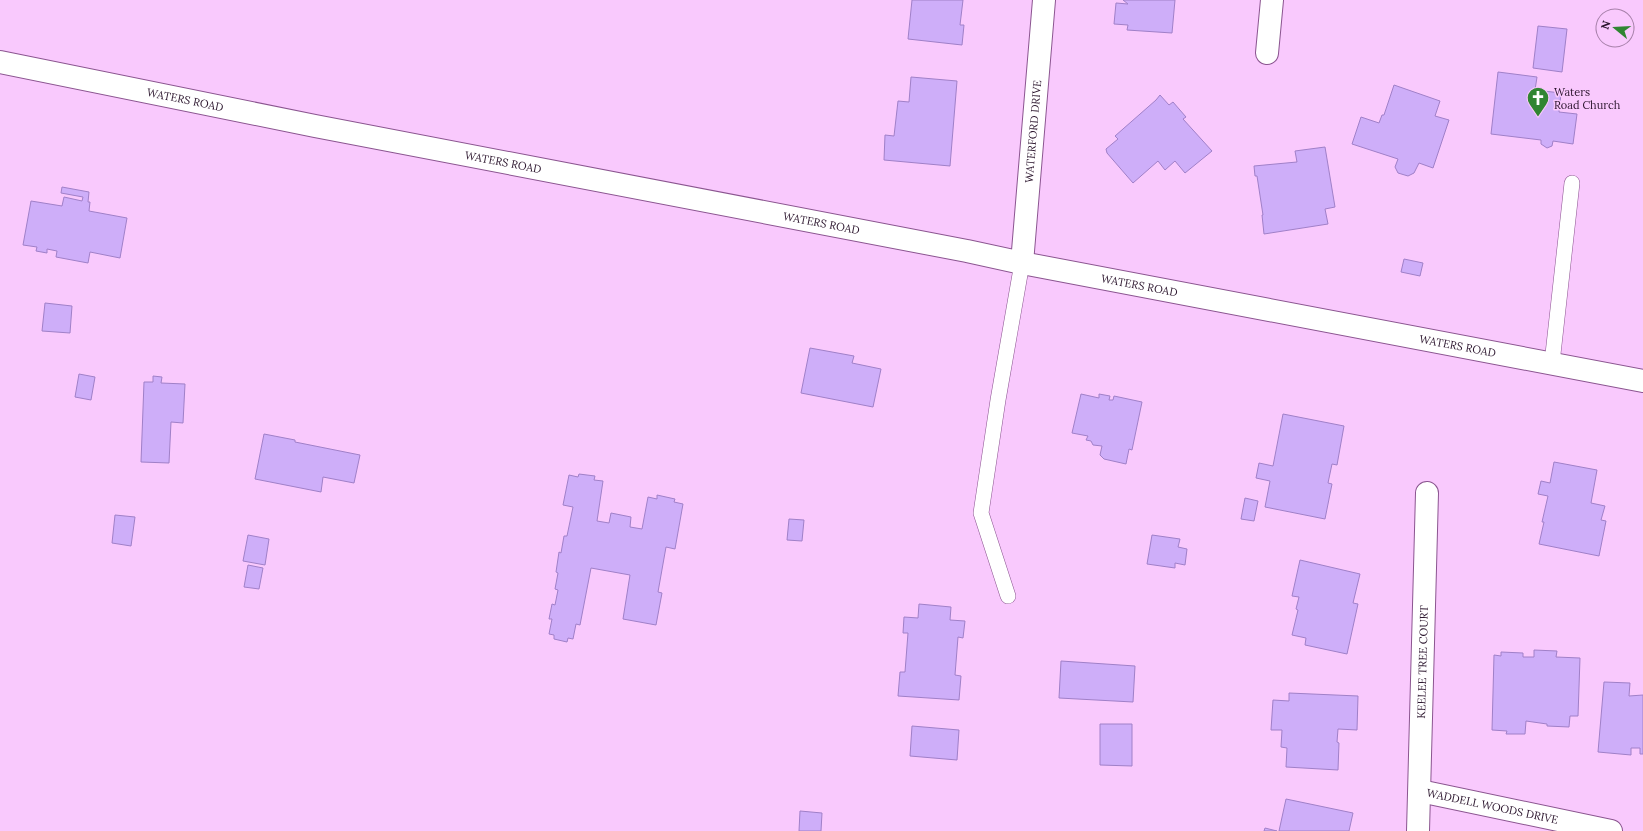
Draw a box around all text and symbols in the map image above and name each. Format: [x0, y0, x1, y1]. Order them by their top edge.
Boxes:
north arrow [1595, 8, 1635, 48]
text: N [1598, 18, 1614, 31]
street label: WATERFORD DRIVE [1022, 79, 1044, 183]
street label: WATERS ROAD [146, 85, 225, 114]
church icon: Waters Road Church [1525, 85, 1551, 118]
place label: Waters Road Church [1554, 85, 1621, 112]
street label: WATERS ROAD [464, 148, 543, 176]
street label: WATERS ROAD [782, 209, 861, 237]
street label: WATERS ROAD [1100, 271, 1179, 299]
street label: WATERS ROAD [1418, 332, 1497, 360]
street label: KEELEE TREE COURT [1414, 605, 1431, 719]
street label: WADDELL WOODS DRIVE [1425, 786, 1560, 827]

